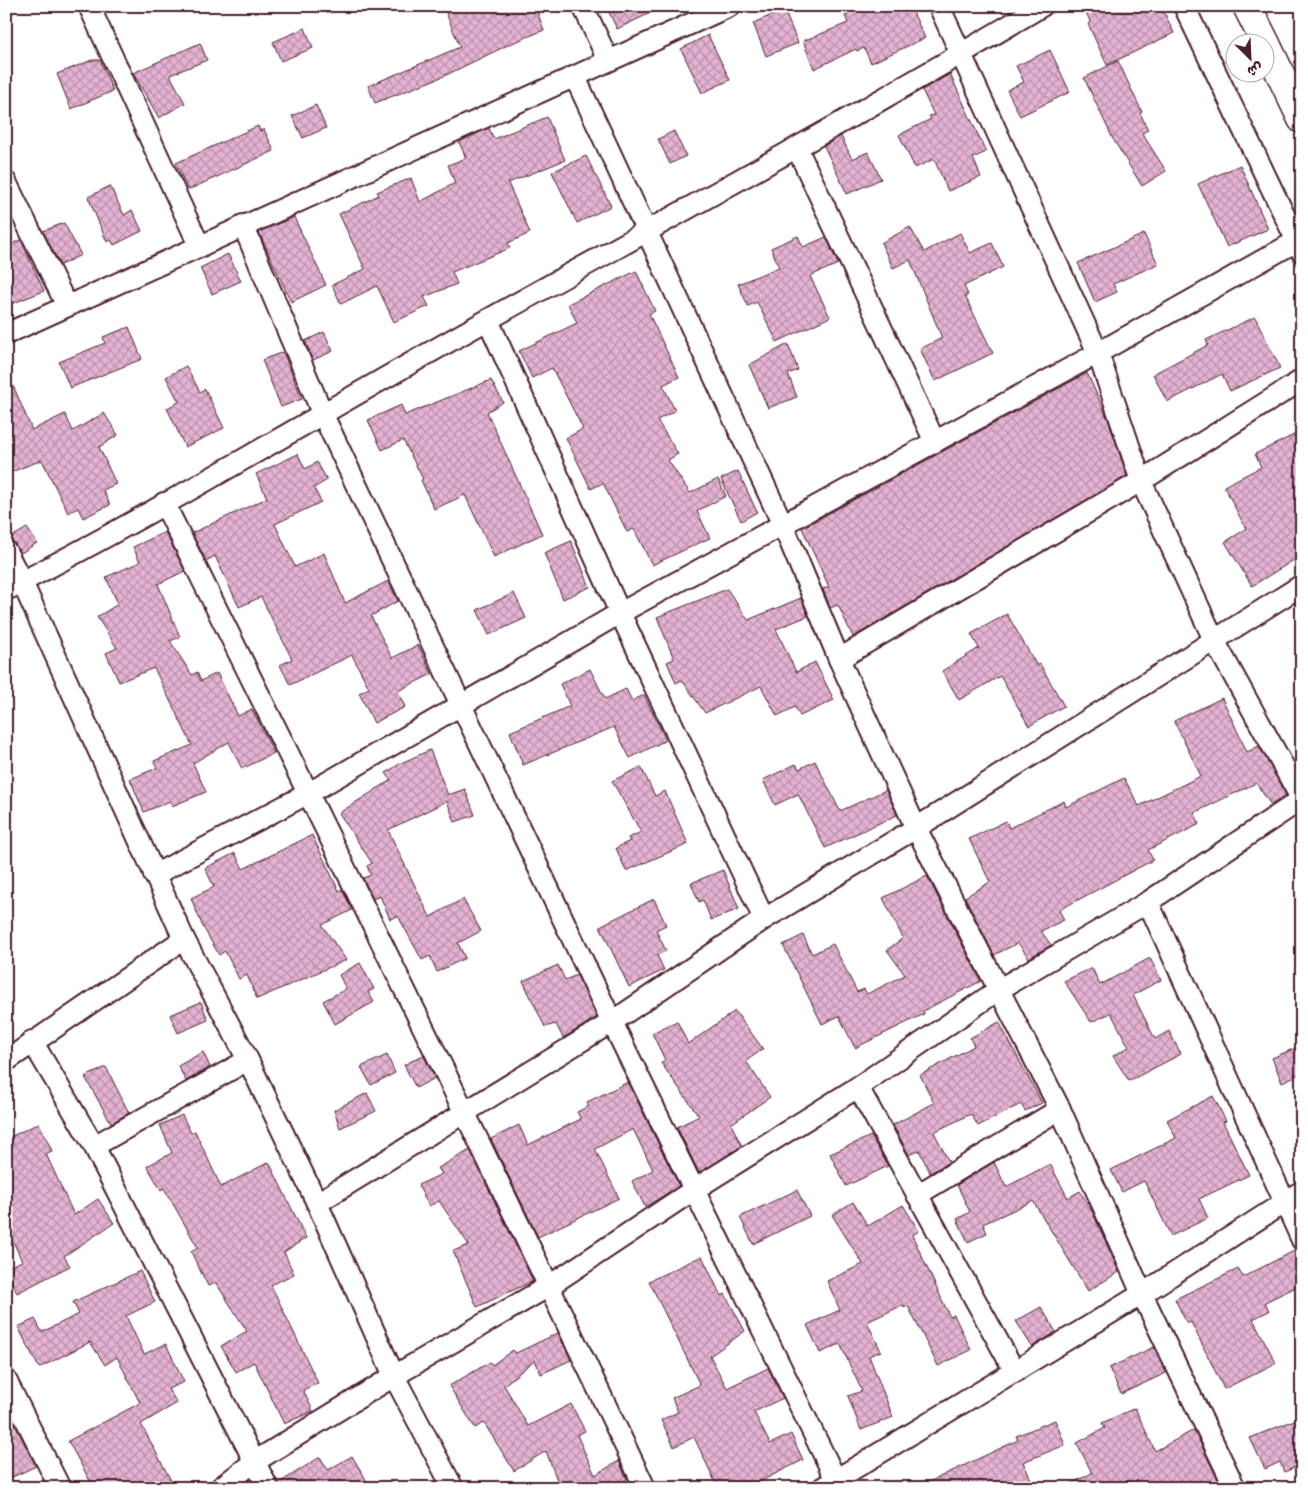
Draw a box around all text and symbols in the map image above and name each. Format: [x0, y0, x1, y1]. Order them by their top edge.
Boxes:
north arrow [1226, 32, 1276, 82]
text: ش [1244, 58, 1267, 83]

